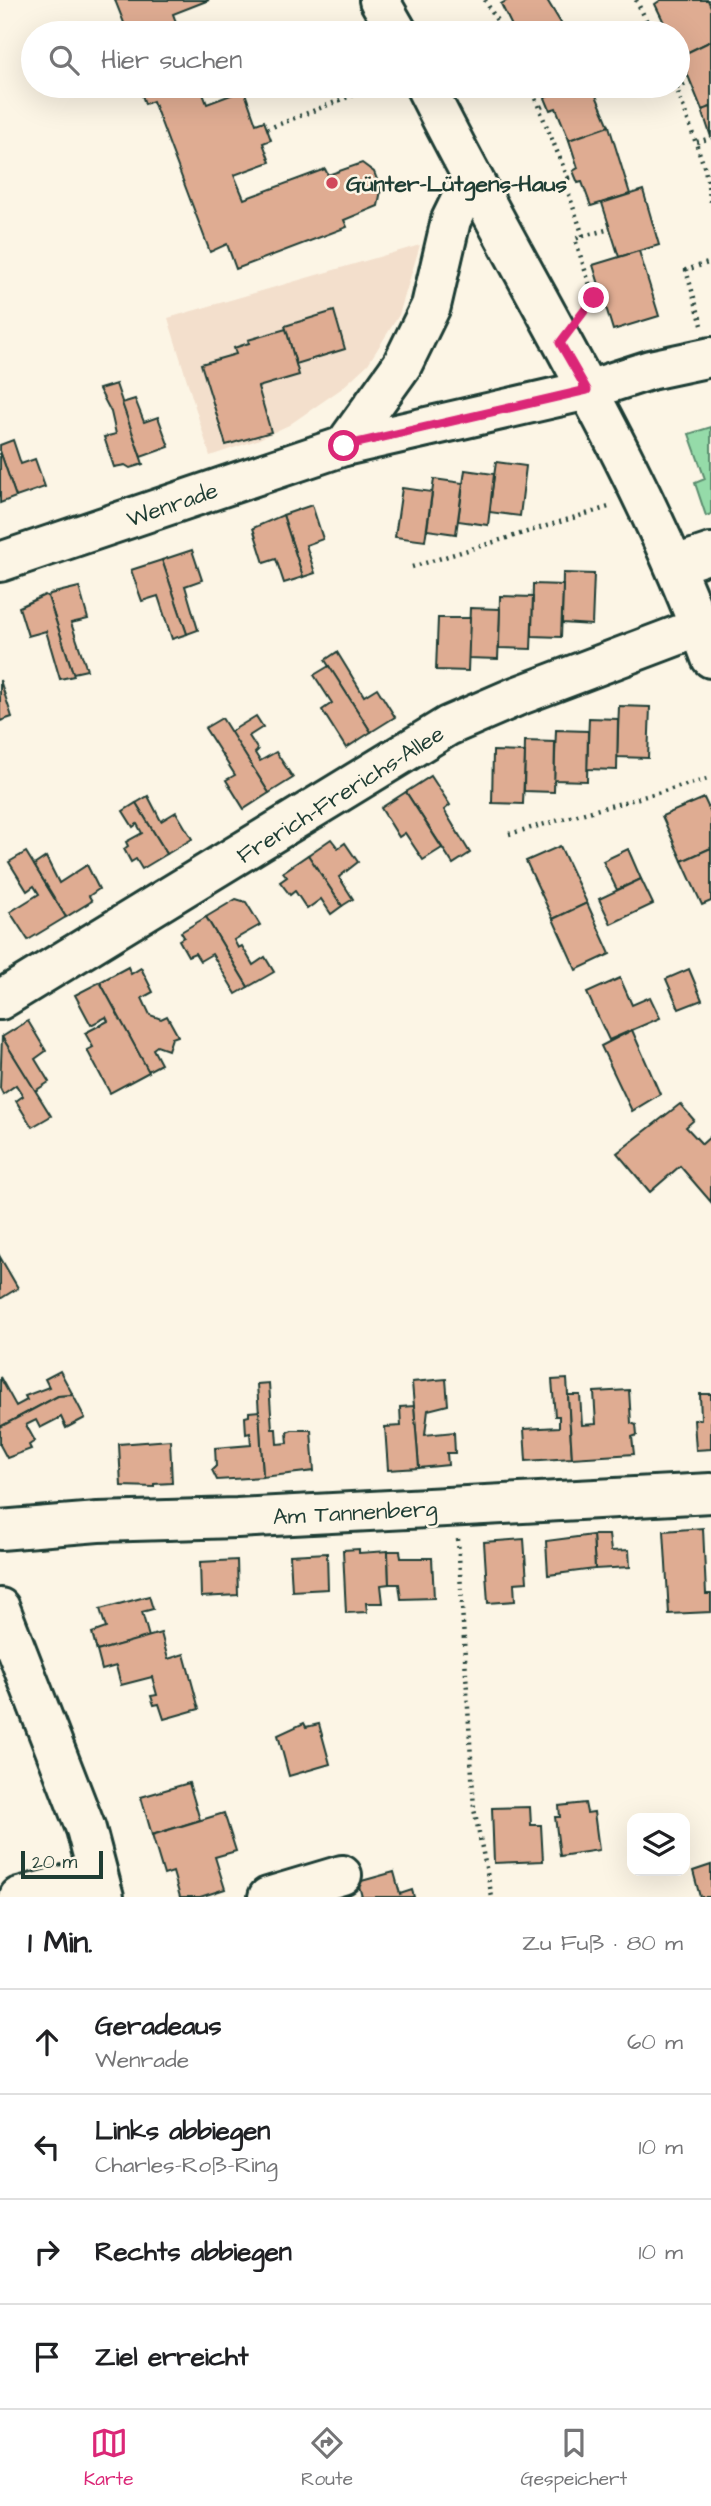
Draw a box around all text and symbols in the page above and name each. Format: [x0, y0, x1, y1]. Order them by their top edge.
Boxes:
search box [21, 21, 690, 98]
icon: search [45, 41, 83, 79]
text: Hier suchen [101, 42, 242, 78]
place label: Günter-Lütgens-Haus [346, 168, 567, 201]
marker: Günter-Lütgens-Haus [324, 175, 340, 191]
route end [578, 282, 609, 313]
route start [328, 430, 359, 461]
street label: Wenrade [123, 474, 222, 535]
street label: Frerich-Frerichs-Allee [231, 718, 450, 872]
street label: Am Tannenberg [272, 1493, 438, 1534]
map controls [627, 1813, 690, 1876]
button: layers [627, 1813, 690, 1876]
scale bar [21, 1848, 103, 1880]
text: 20 m [32, 1849, 77, 1876]
text: 1 Min. [28, 1922, 92, 1964]
text: Zu Fuß · 80 m [522, 1927, 683, 1959]
text: Geradeaus [95, 2008, 222, 2044]
icon: ahead [28, 2023, 66, 2061]
text: 60 m [627, 2026, 683, 2058]
text: Wenrade [95, 2044, 189, 2076]
text: Links abbiegen [95, 2113, 270, 2149]
icon: left [28, 2128, 66, 2166]
text: 10 m [638, 2131, 683, 2163]
text: Charles-Roß-Ring [95, 2149, 278, 2181]
icon: right [28, 2233, 66, 2271]
text: Rechts abbiegen [95, 2234, 292, 2270]
text: 10 m [638, 2236, 683, 2268]
icon: arrive [28, 2338, 66, 2376]
text: Ziel erreicht [95, 2339, 249, 2375]
tab: Karte [84, 2424, 133, 2493]
tab: Route [301, 2424, 353, 2493]
tab: Gespeichert [521, 2424, 627, 2493]

